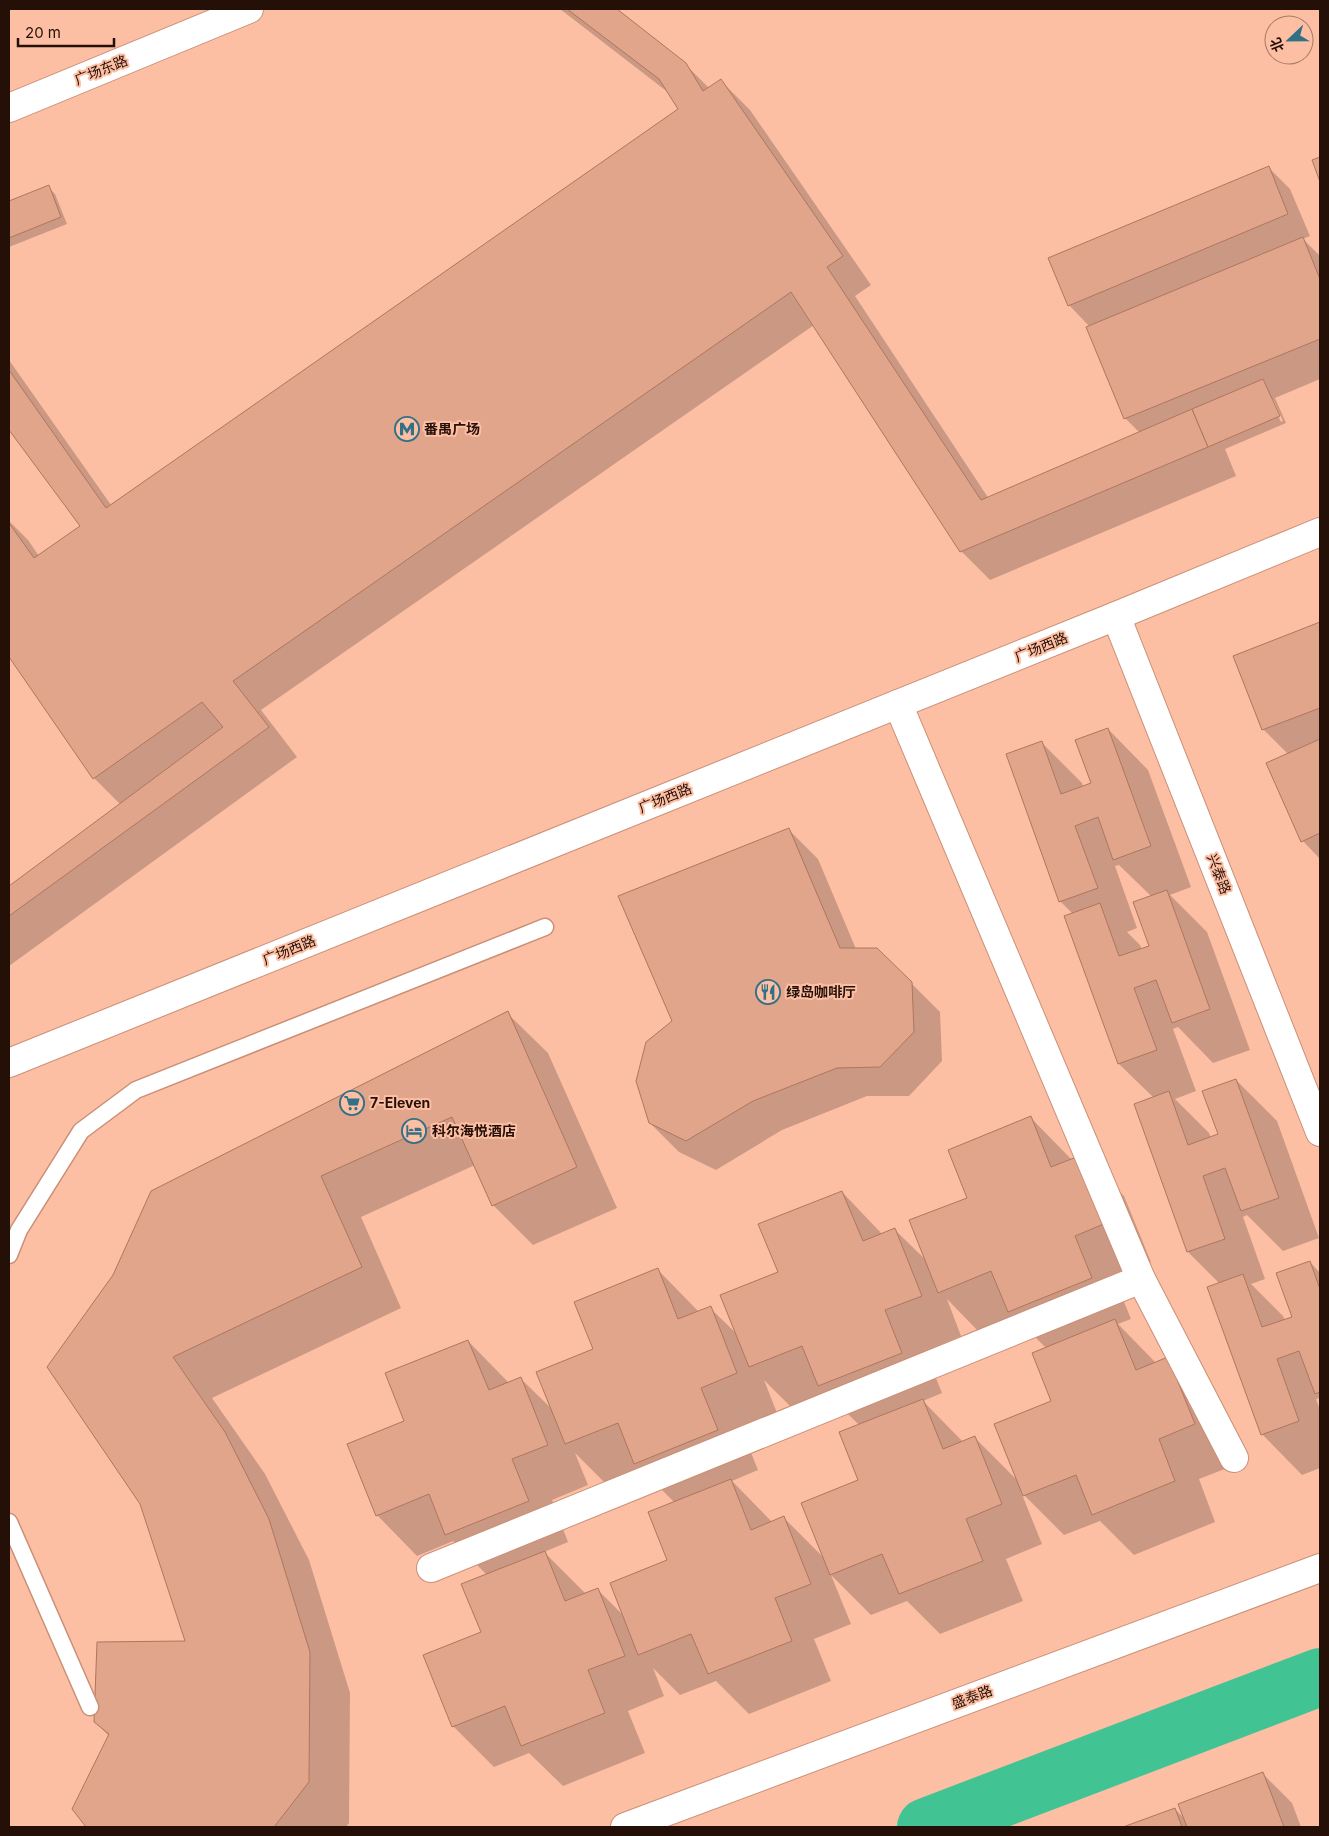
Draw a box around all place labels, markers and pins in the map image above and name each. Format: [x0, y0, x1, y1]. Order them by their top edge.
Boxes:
metro station icon: 番禺广场 [394, 416, 420, 442]
place label: 番禺广场 [424, 420, 480, 437]
restaurant icon: 绿岛咖啡厅 [755, 979, 781, 1005]
place label: 绿岛咖啡厅 [786, 983, 856, 1000]
supermarket icon: 7-Eleven [339, 1090, 365, 1116]
place label: 7-Eleven [370, 1094, 430, 1111]
hotel icon: 科尔海悦酒店 [401, 1118, 427, 1144]
place label: 科尔海悦酒店 [432, 1122, 516, 1139]

